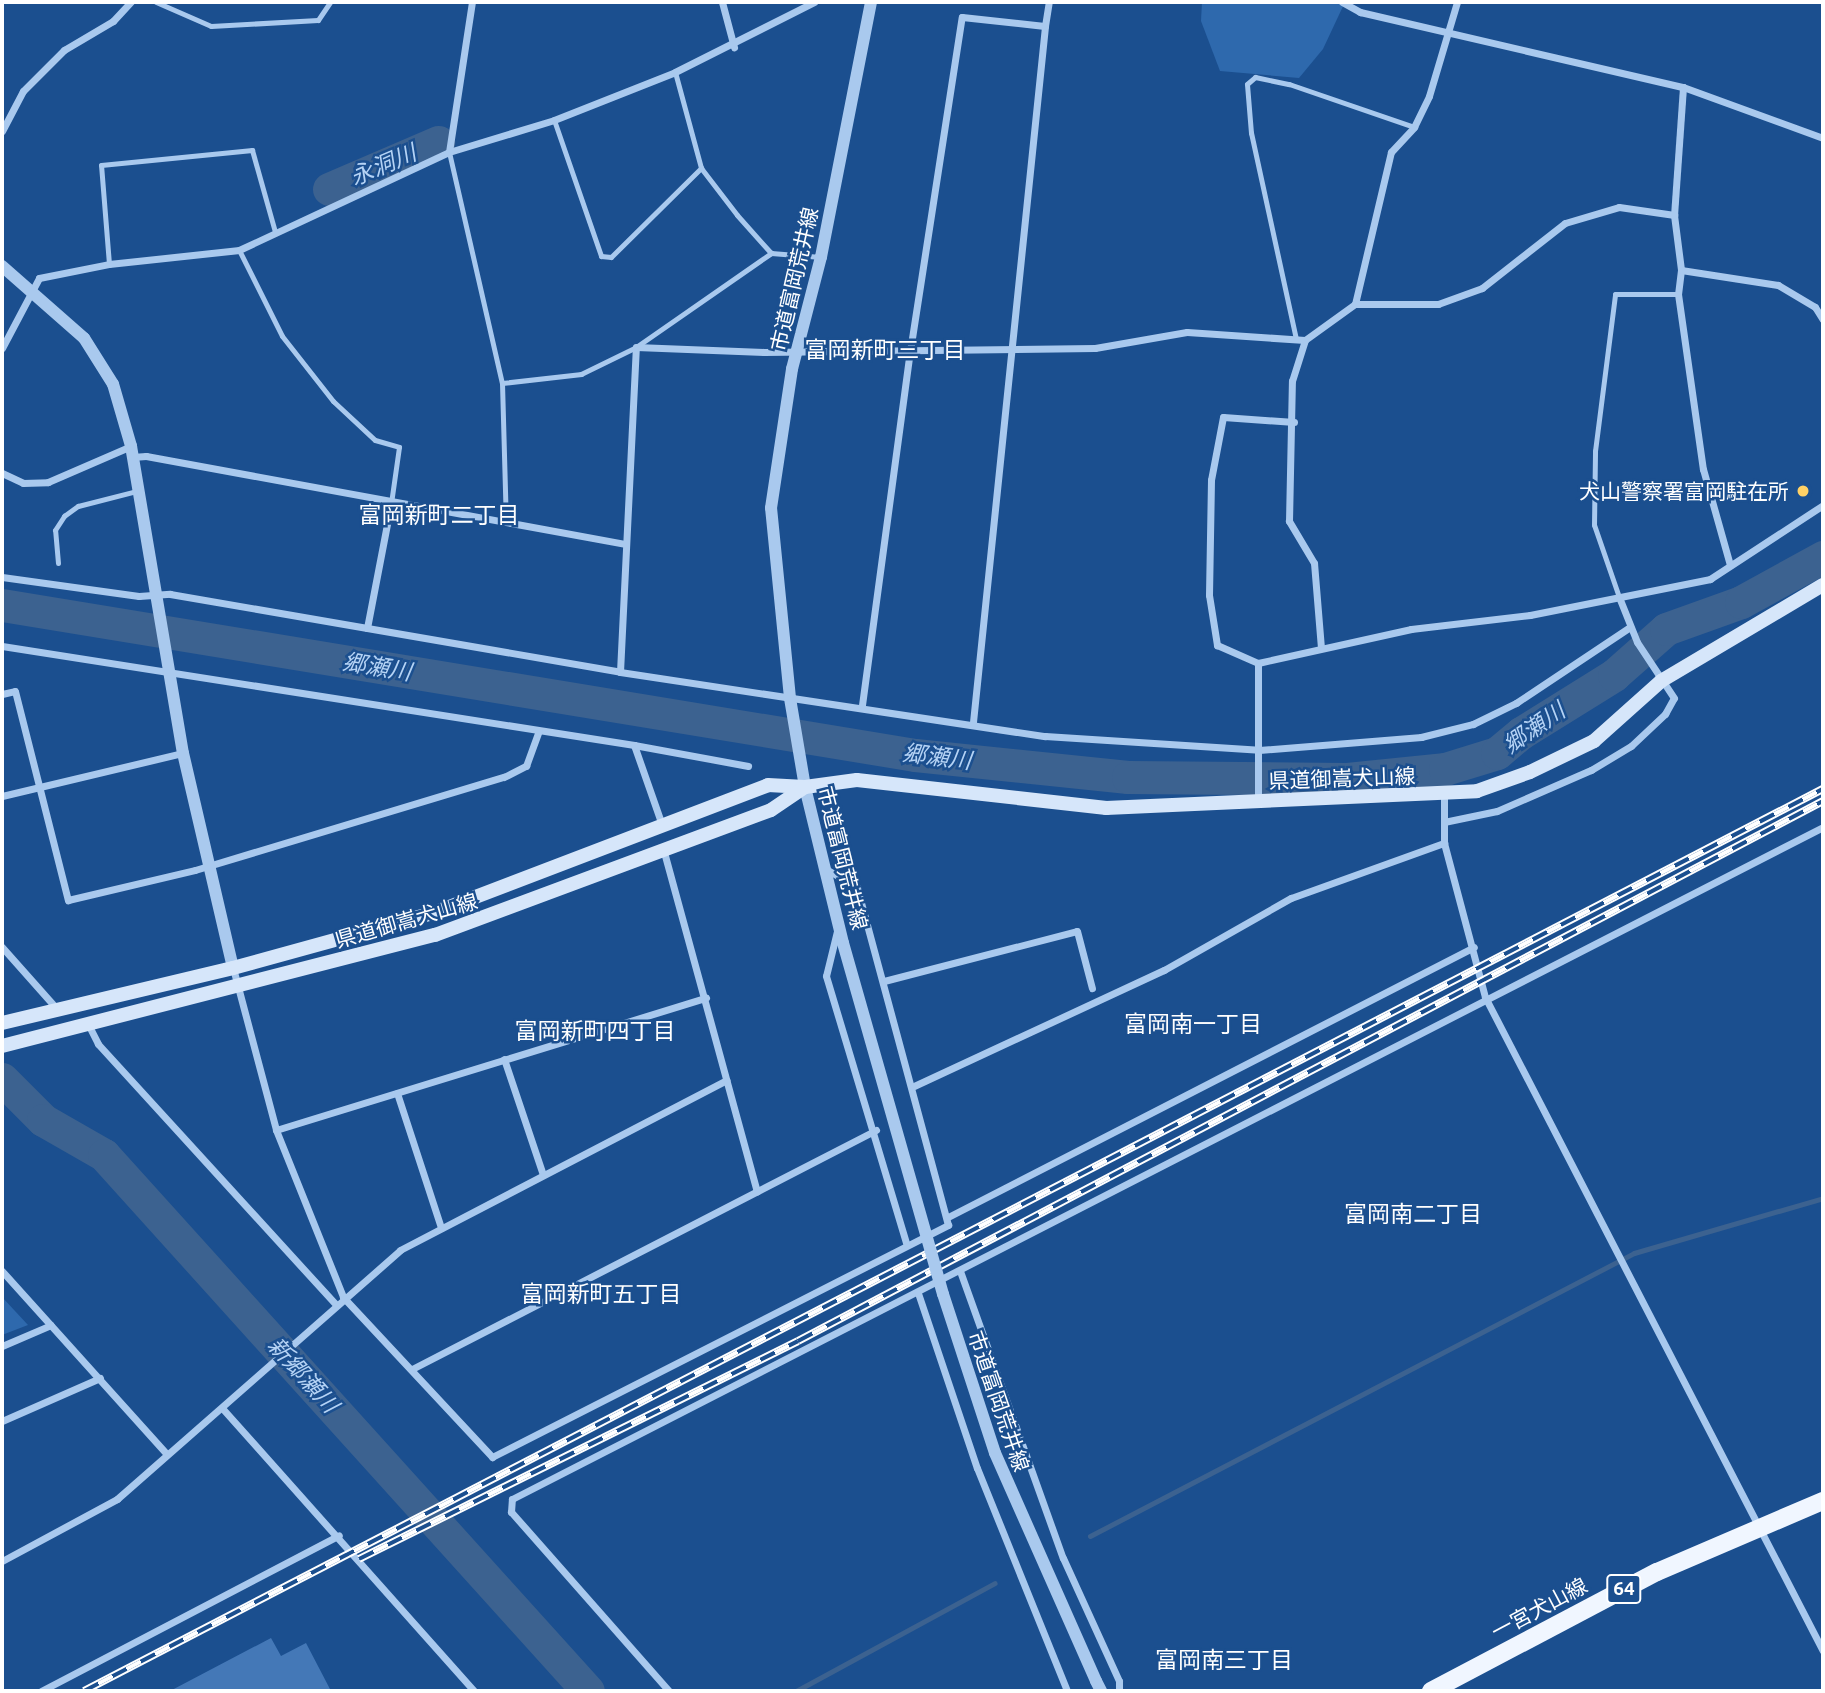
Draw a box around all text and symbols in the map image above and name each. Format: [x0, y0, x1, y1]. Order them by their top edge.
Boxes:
water label: 永洞川 [346, 139, 420, 191]
street label: 市道富岡荒井線 [765, 205, 823, 353]
district label: 富岡新町三丁目 [805, 336, 965, 364]
place label: 犬山警察署富岡駐在所 [1579, 478, 1789, 504]
marker: 犬山警察署富岡駐在所 [1795, 483, 1811, 499]
district label: 富岡新町二丁目 [359, 501, 519, 529]
water label: 郷瀬川 [341, 648, 413, 686]
water label: 郷瀬川 [1498, 697, 1570, 759]
water label: 郷瀬川 [901, 739, 973, 775]
street label: 県道御嵩犬山線 [1268, 763, 1416, 793]
street label: 市道富岡荒井線 [813, 784, 873, 932]
street label: 県道御嵩犬山線 [332, 888, 480, 952]
district label: 富岡南一丁目 [1124, 1010, 1262, 1038]
district label: 富岡新町四丁目 [515, 1017, 675, 1045]
district label: 富岡南二丁目 [1344, 1200, 1482, 1228]
district label: 富岡新町五丁目 [521, 1280, 681, 1308]
street label: 市道富岡荒井線 [963, 1327, 1035, 1475]
water label: 新郷瀬川 [262, 1332, 344, 1418]
street label: 一宮犬山線 [1487, 1572, 1591, 1644]
road number: 64 [1605, 1574, 1643, 1604]
district label: 富岡南三丁目 [1155, 1646, 1293, 1674]

